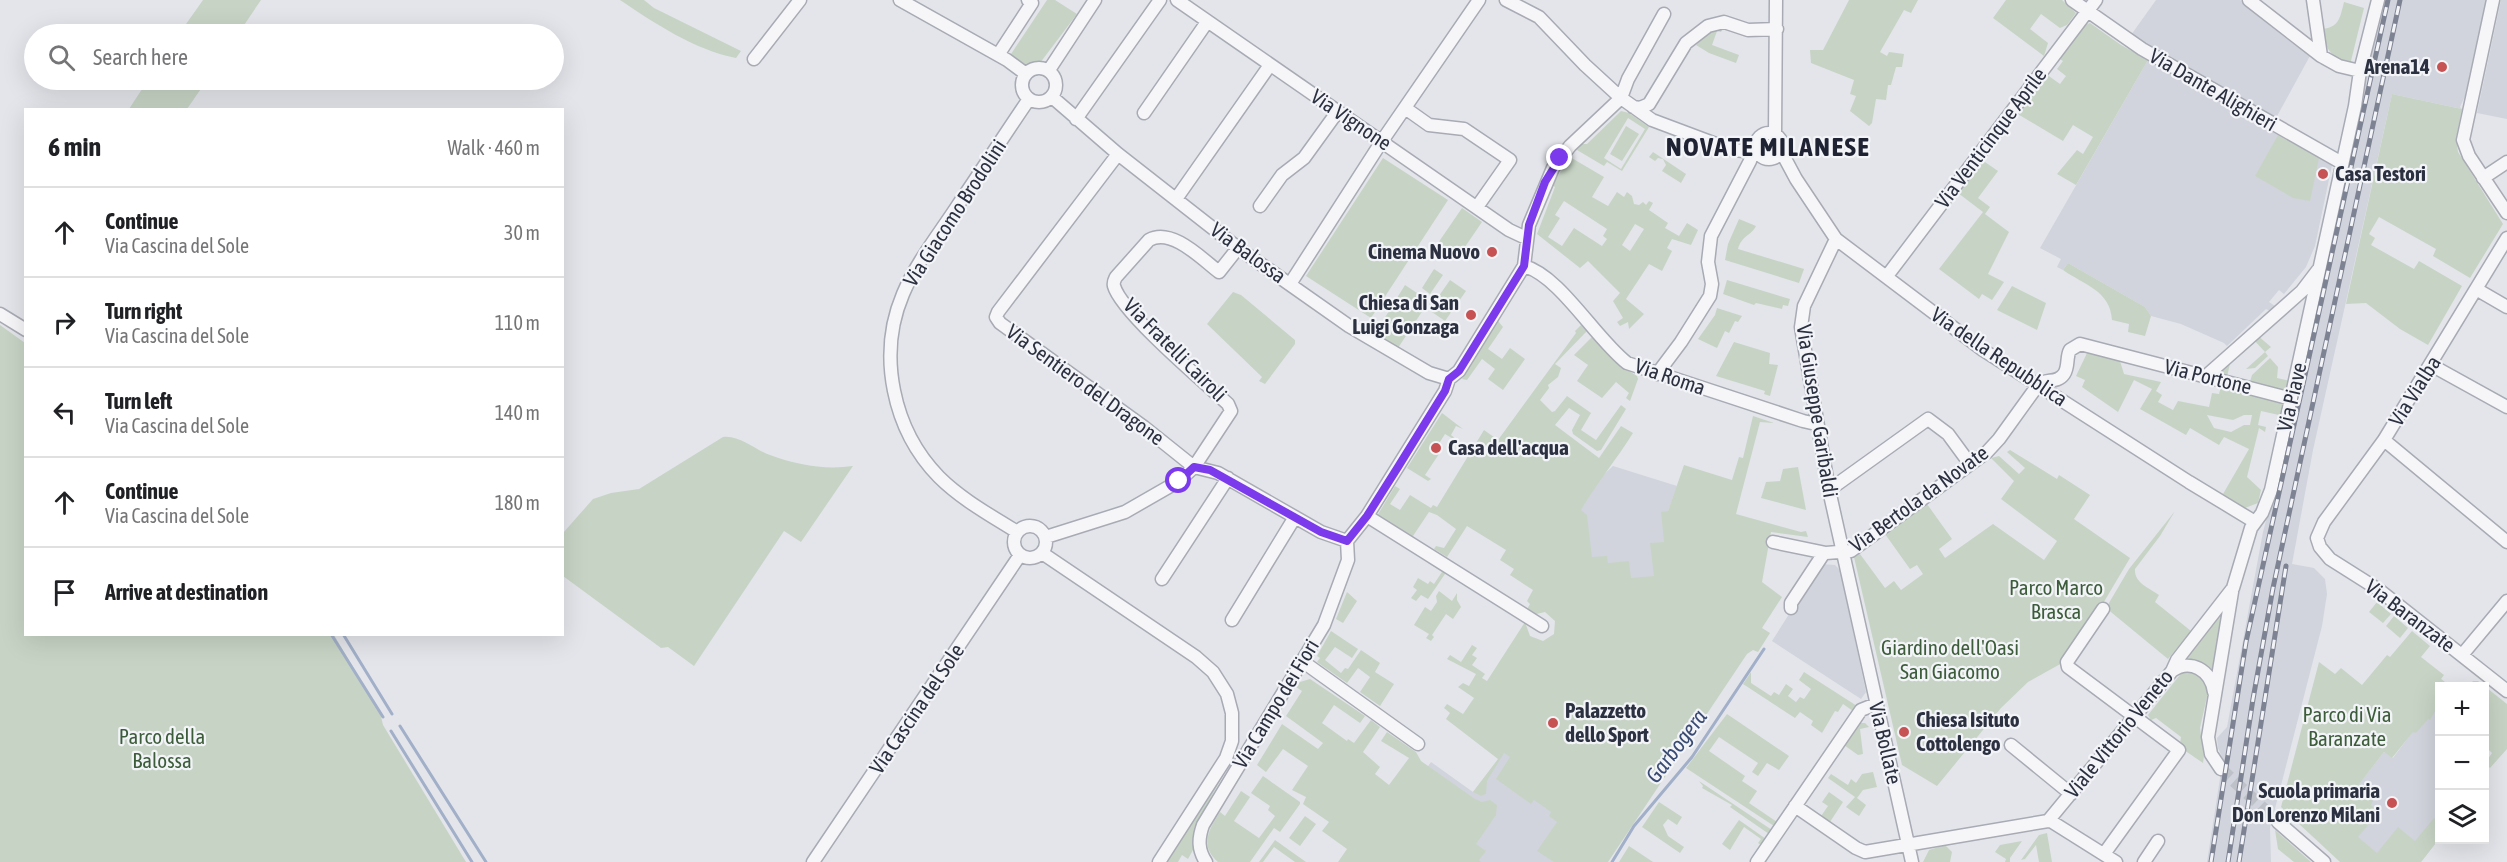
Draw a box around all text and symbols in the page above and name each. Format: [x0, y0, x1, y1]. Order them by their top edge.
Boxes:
search box [24, 24, 564, 90]
icon: search [45, 41, 78, 74]
street label: Via Dante Alighieri [2146, 43, 2281, 135]
text: Search here [93, 44, 188, 70]
place label: Arena14 [2363, 54, 2430, 78]
marker: Arena14 [2435, 60, 2449, 74]
street label: Via Venticinque Aprile [1930, 62, 2051, 212]
street label: Via Vignone [1307, 84, 1396, 155]
district label: NOVATE MILANESE [1666, 131, 1870, 162]
text: 6 min [48, 132, 101, 162]
street label: Via Giacomo Brodolini [898, 135, 1011, 290]
text: Walk · 460 m [448, 136, 540, 159]
route end [1546, 144, 1572, 170]
place label: Casa Testori [2335, 161, 2426, 185]
marker: Casa Testori [2316, 167, 2330, 181]
text: Continue [105, 208, 179, 234]
icon: ahead [48, 216, 81, 249]
street label: Via Balossa [1206, 217, 1291, 288]
text: 30 m [504, 221, 540, 244]
text: Via Cascina del Sole [105, 234, 249, 257]
place label: Cinema Nuovo [1368, 239, 1480, 263]
marker: Cinema Nuovo [1485, 245, 1499, 259]
place label: Chiesa di San Luigi Gonzaga [1352, 290, 1459, 338]
street label: Via Fratelli Cairoli [1119, 293, 1232, 406]
text: Turn right [105, 298, 182, 324]
street label: Via della Repubblica [1927, 302, 2072, 411]
icon: right [48, 306, 81, 339]
marker: Chiesa di San Luigi Gonzaga [1464, 308, 1478, 322]
text: 110 m [495, 311, 540, 334]
street label: Via Sentiero del Dragone [1002, 319, 1169, 449]
street label: Via Giuseppe Garibaldi [1792, 323, 1844, 499]
text: Via Cascina del Sole [105, 324, 249, 347]
street label: Via Vialba [2383, 351, 2445, 430]
street label: Via Roma [1632, 353, 1709, 399]
street label: Via Portone [2162, 354, 2254, 398]
street label: Via Piave [2271, 360, 2311, 434]
text: Turn left [105, 388, 172, 414]
icon: left [48, 396, 81, 429]
text: 140 m [495, 401, 540, 424]
text: Via Cascina del Sole [105, 414, 249, 437]
place label: Casa dell'acqua [1448, 435, 1569, 459]
street label: Via Bertola da Novate [1844, 440, 1992, 557]
marker: Casa dell'acqua [1429, 441, 1443, 455]
route start [1165, 467, 1191, 493]
text: Continue [105, 478, 179, 504]
icon: ahead [48, 486, 81, 519]
text: 180 m [495, 491, 540, 514]
text: Via Cascina del Sole [105, 504, 249, 527]
street label: Via Baranzate [2361, 574, 2460, 657]
park label: Parco Marco Brasca [2009, 575, 2103, 623]
icon: arrive [48, 576, 81, 609]
text: Arrive at destination [105, 579, 268, 605]
street label: Via Campo dei Fiori [1227, 635, 1323, 772]
park label: Giardino dell'Oasi San Giacomo [1881, 635, 2019, 683]
street label: Via Cascina del Sole [864, 639, 968, 778]
street label: Viale Vittorio Veneto [2059, 664, 2177, 802]
map controls [2435, 682, 2489, 844]
button: + [2435, 682, 2489, 736]
place label: Palazzetto dello Sport [1565, 698, 1649, 746]
street label: Via Bollate [1865, 699, 1907, 786]
park label: Parco di Via Baranzate [2303, 702, 2391, 750]
water label: Garbogera [1640, 704, 1712, 788]
place label: Chiesa Isituto Cottolengo [1916, 707, 2020, 755]
marker: Palazzetto dello Sport [1546, 716, 1560, 730]
park label: Parco della Balossa [119, 724, 205, 772]
marker: Chiesa Isituto Cottolengo [1897, 725, 1911, 739]
button: − [2435, 736, 2489, 790]
place label: Scuola primaria Don Lorenzo Milani [2232, 778, 2380, 826]
button: layers [2435, 790, 2489, 844]
marker: Scuola primaria Don Lorenzo Milani [2385, 796, 2399, 810]

